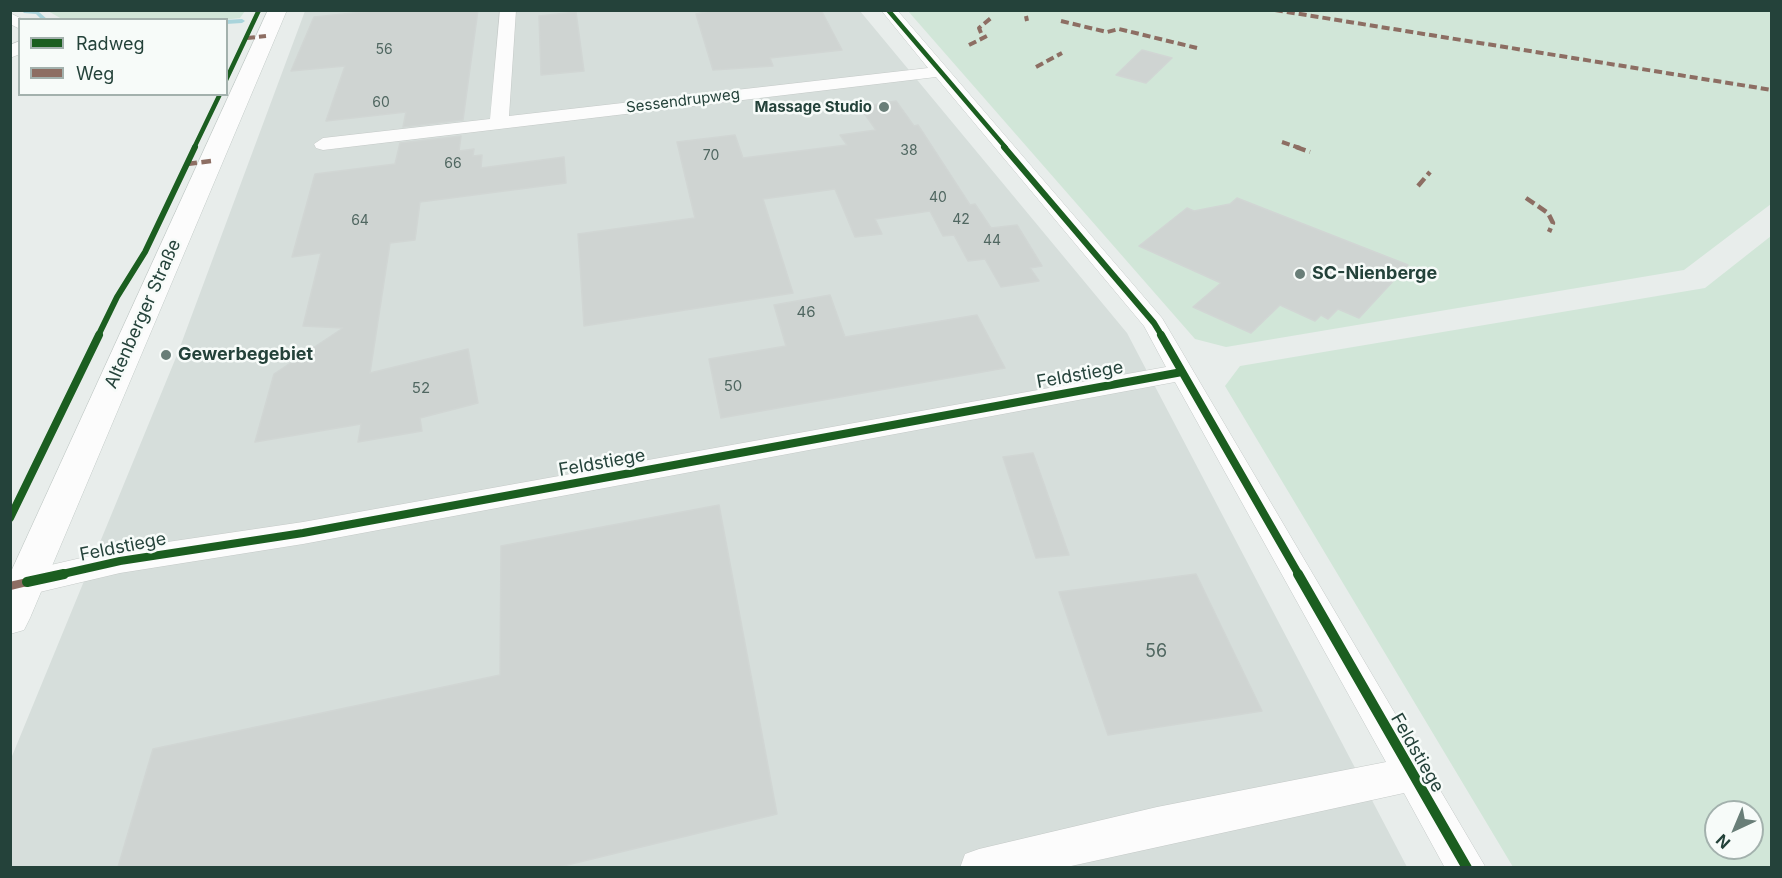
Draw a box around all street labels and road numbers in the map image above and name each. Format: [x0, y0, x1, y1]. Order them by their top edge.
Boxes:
street label: Sessendrupweg [625, 85, 741, 117]
street label: Altenberger Straße [100, 236, 186, 392]
street label: Feldstiege [1035, 357, 1125, 393]
street label: Feldstiege [557, 445, 647, 481]
street label: Feldstiege [78, 528, 168, 566]
street label: Feldstiege [1386, 710, 1448, 796]

